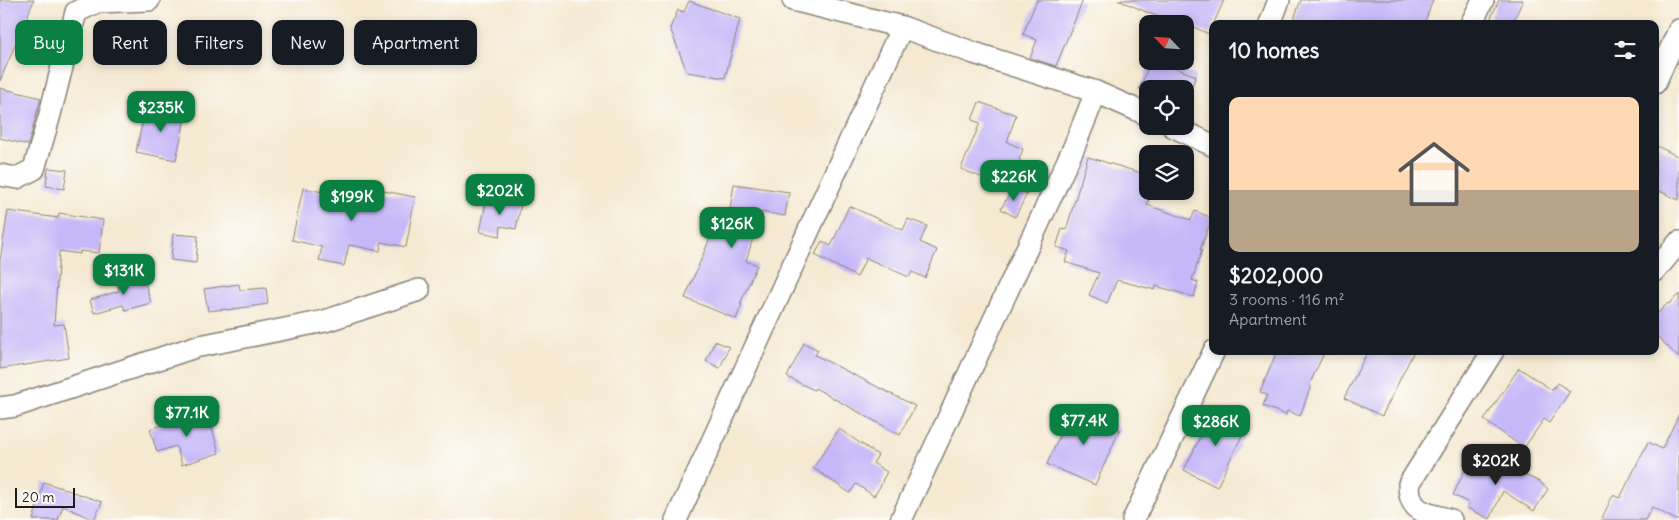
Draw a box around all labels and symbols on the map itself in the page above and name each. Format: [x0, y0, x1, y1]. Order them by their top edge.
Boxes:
north arrow [1139, 15, 1194, 70]
pin: $235K [126, 90, 196, 133]
pin: $226K [979, 160, 1049, 202]
pin: $202K [465, 174, 535, 216]
pin: $199K [317, 180, 387, 222]
pin: $126K [697, 206, 767, 249]
pin: $131K [89, 254, 159, 296]
pin: $77.1K [146, 396, 228, 438]
pin: $77.4K [1043, 404, 1125, 446]
pin: $286K [1181, 404, 1251, 447]
pin: $202K [1461, 444, 1531, 486]
scale bar [15, 485, 75, 508]

